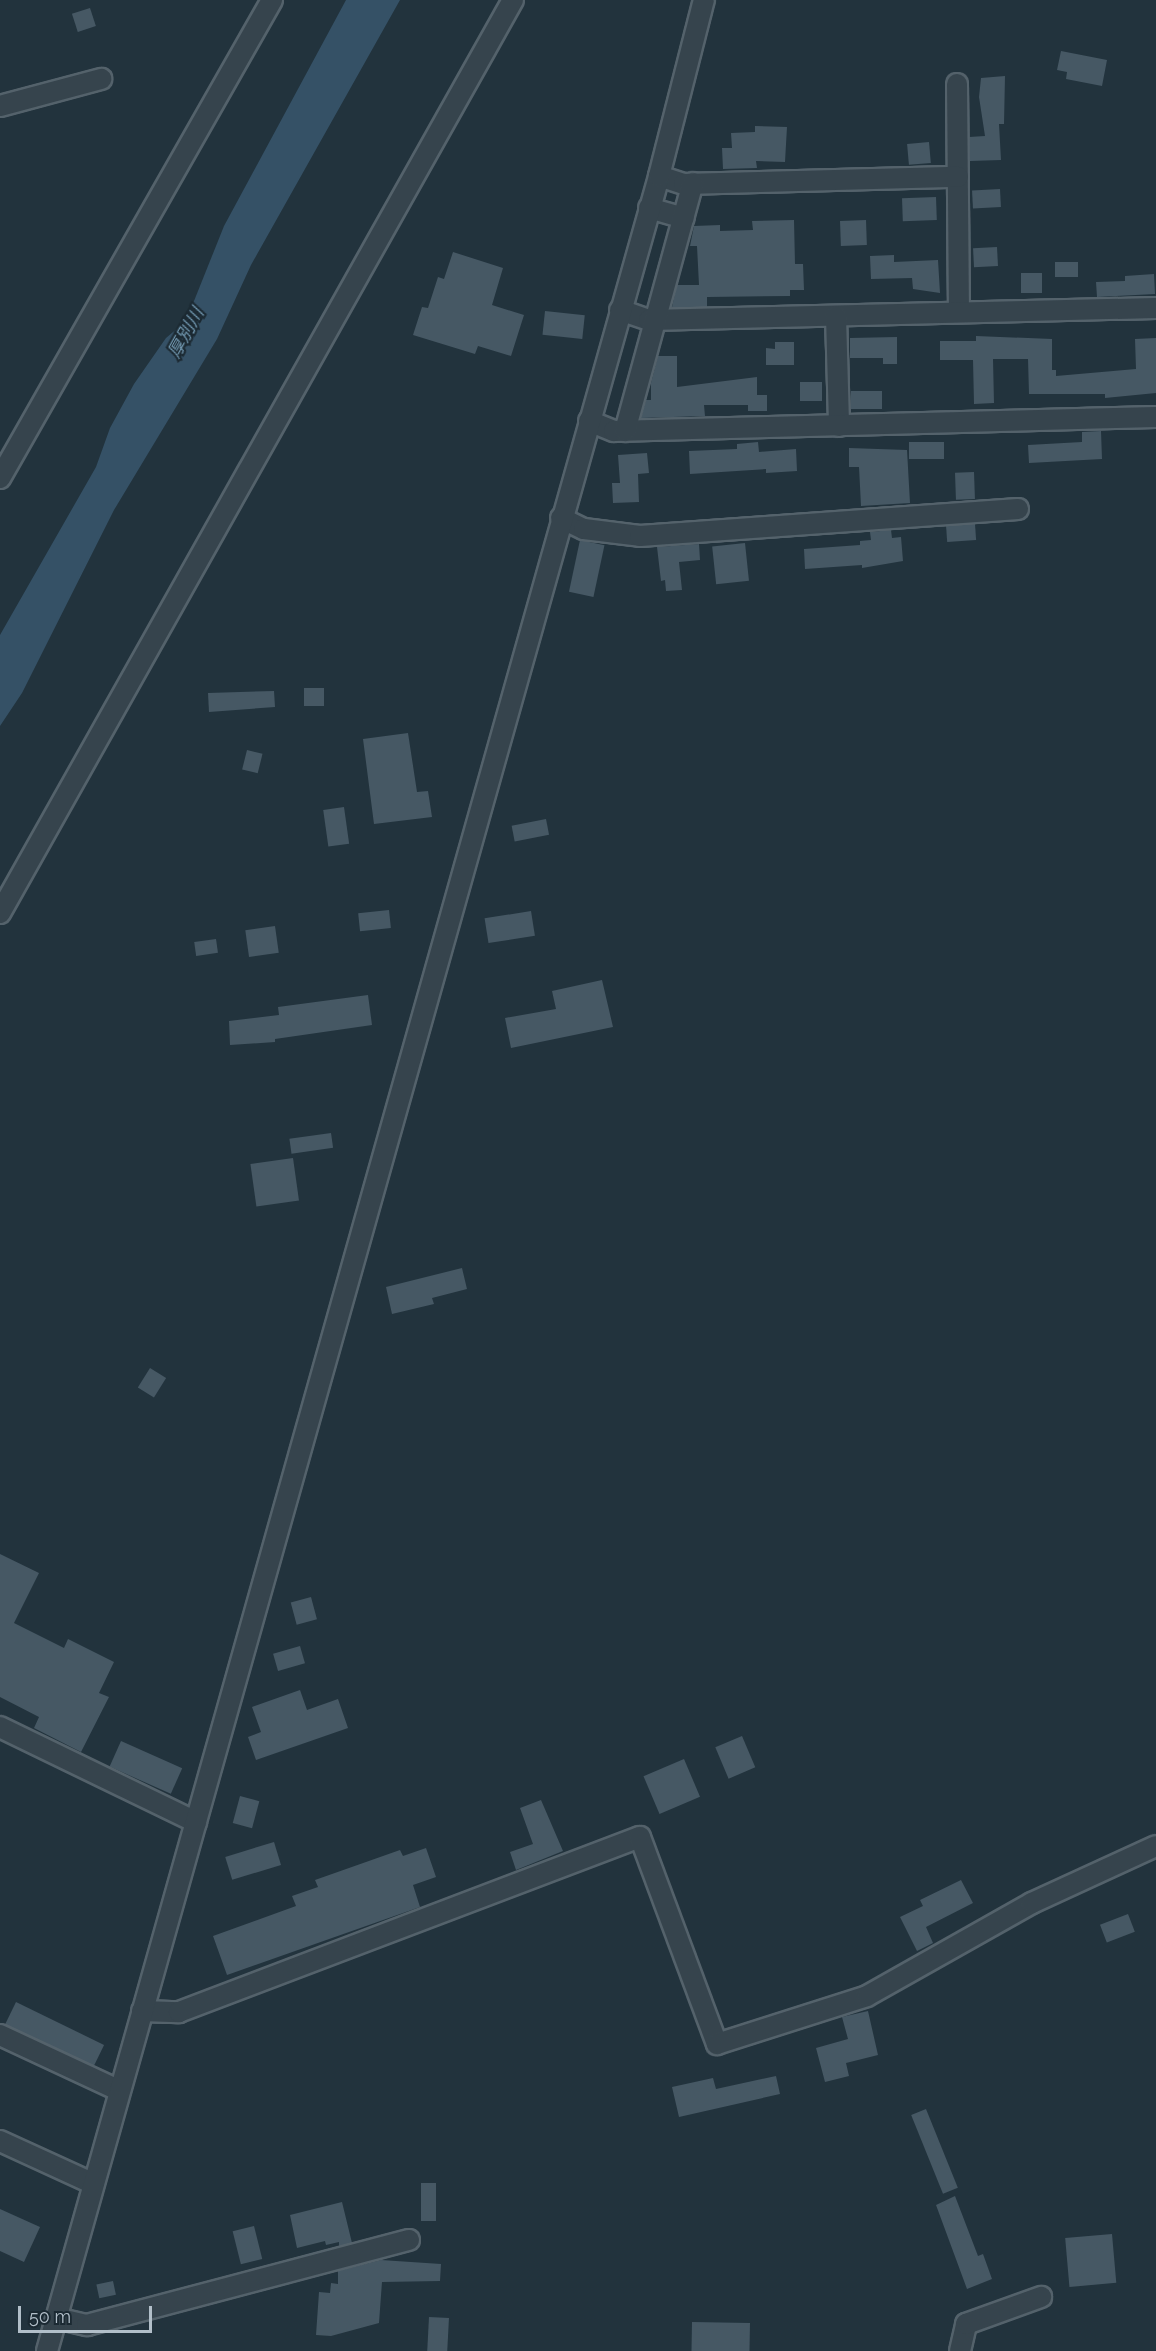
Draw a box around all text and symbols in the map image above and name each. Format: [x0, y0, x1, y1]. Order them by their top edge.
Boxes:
water label: 厚別川 [163, 304, 209, 362]
scale bar [21, 2294, 154, 2332]
text: 50 m [29, 2306, 71, 2327]

